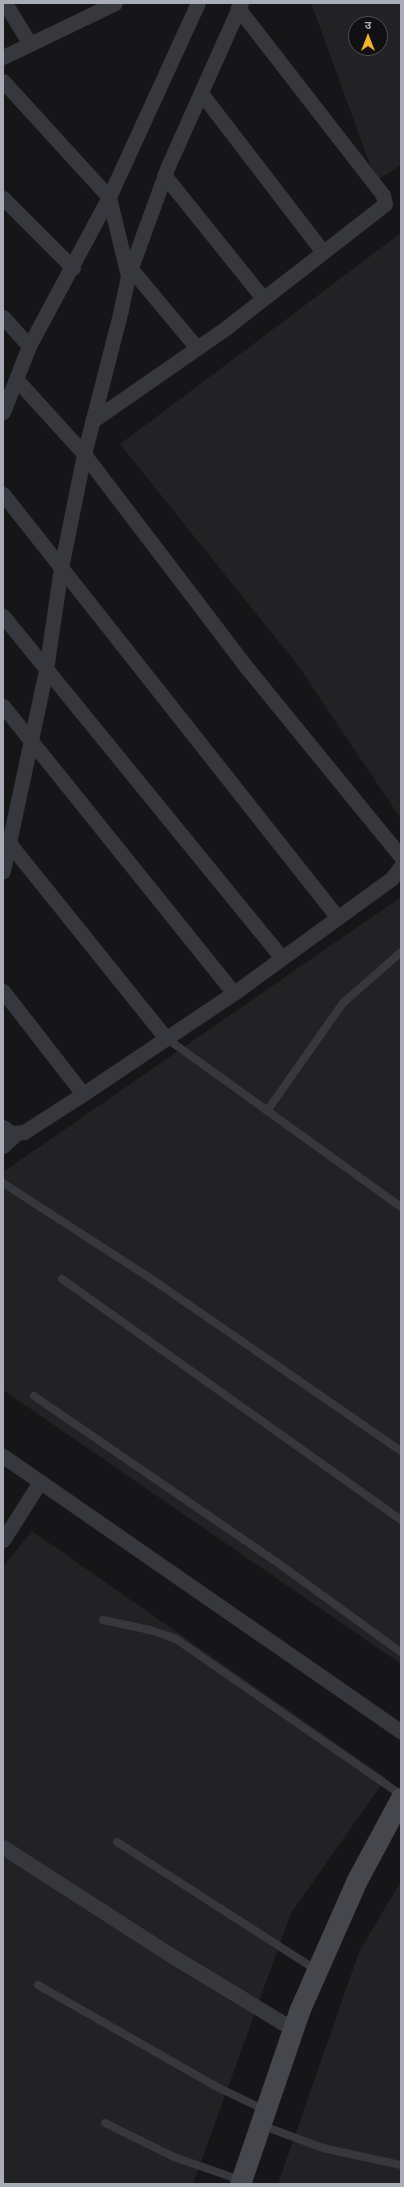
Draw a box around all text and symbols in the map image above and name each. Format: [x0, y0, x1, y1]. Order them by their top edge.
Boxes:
north arrow [348, 16, 388, 56]
text: उ [365, 17, 371, 33]

